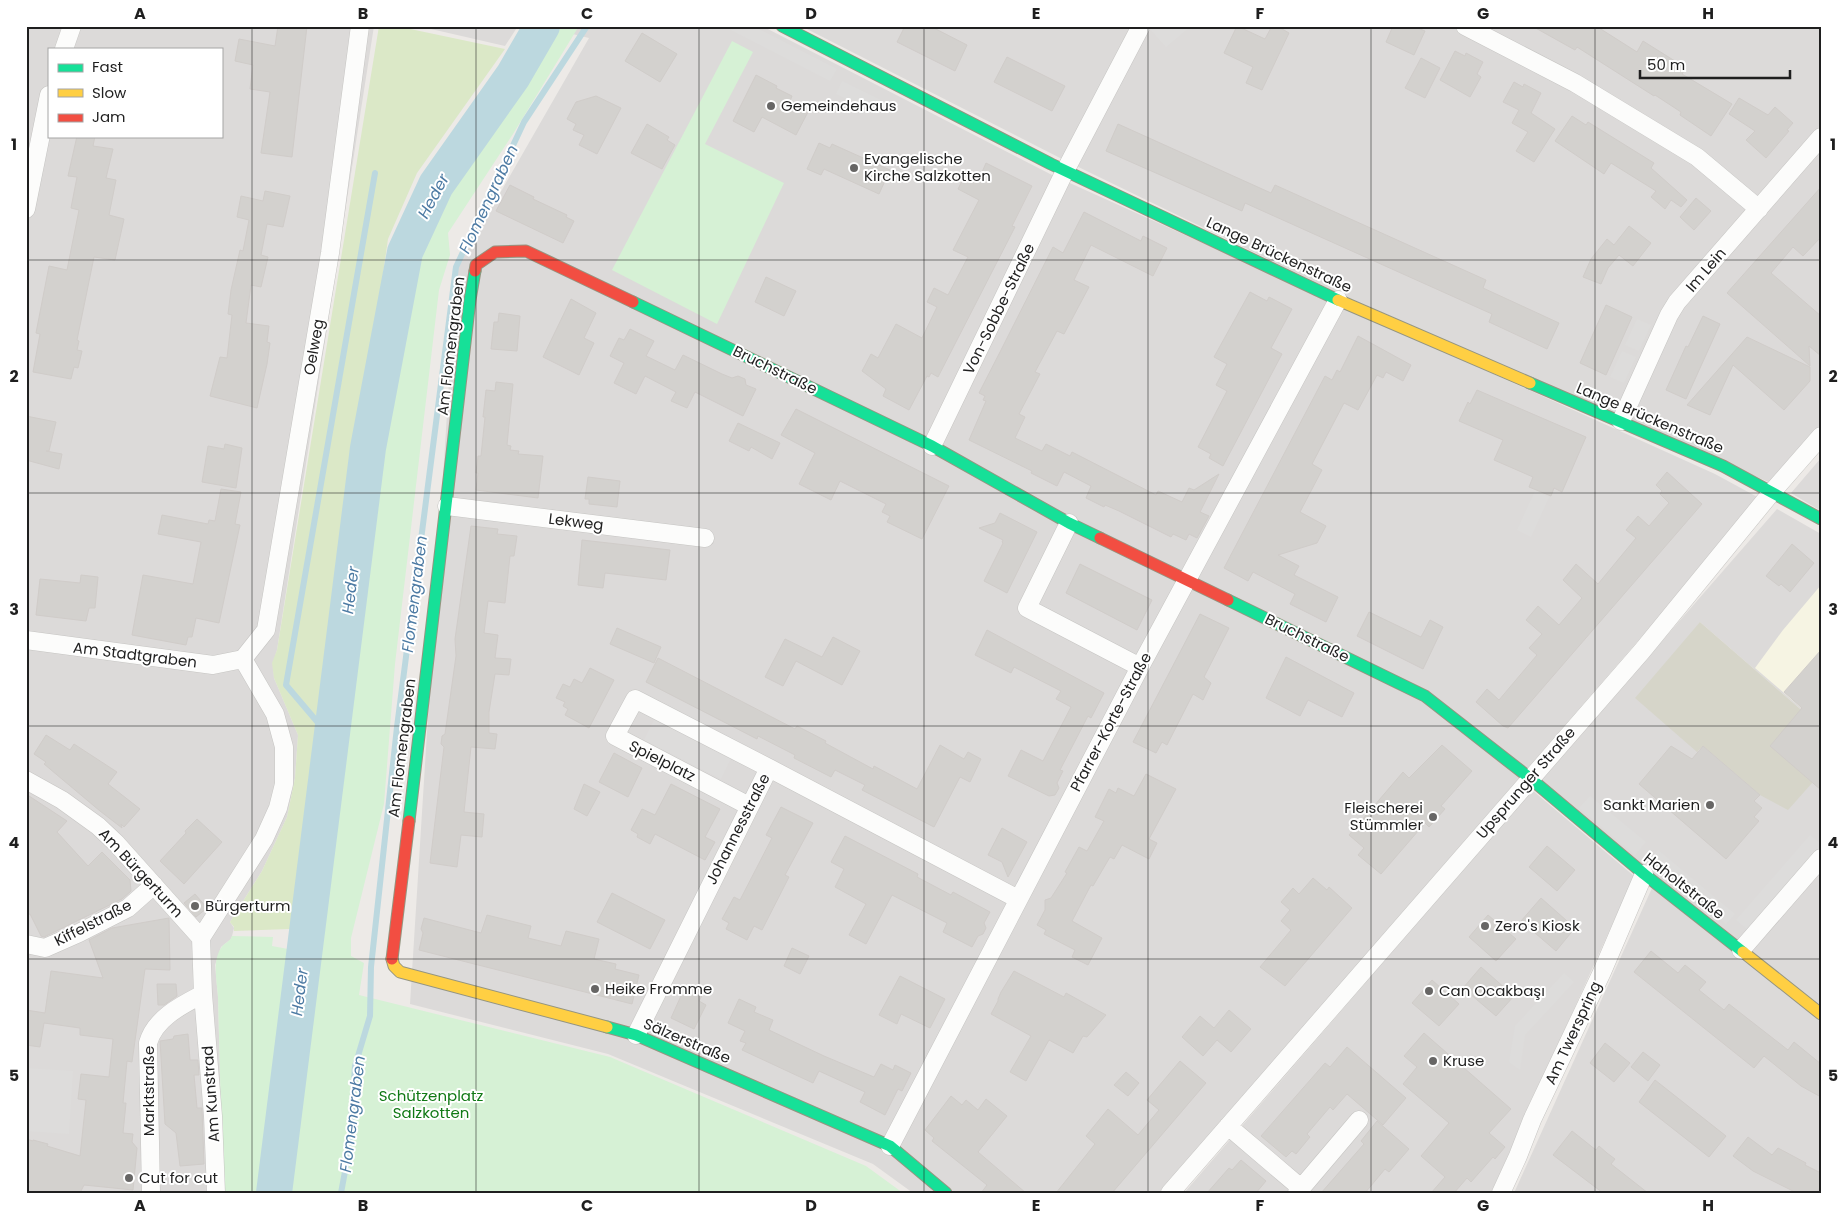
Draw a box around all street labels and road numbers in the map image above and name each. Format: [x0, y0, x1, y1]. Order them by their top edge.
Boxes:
street label: Lange Brückenstraße [1203, 212, 1355, 298]
street label: Von-Sobbe-Straße [958, 240, 1039, 378]
street label: Im Lein [1681, 243, 1731, 296]
street label: Am Flomengraben [432, 275, 469, 417]
street label: Oelweg [298, 317, 329, 377]
street label: Bruchstraße [729, 340, 821, 399]
street label: Lange Brückenstraße [1573, 377, 1727, 458]
street label: Lekweg [547, 508, 605, 535]
street label: Bruchstraße [1261, 608, 1353, 667]
street label: Am Stadtgraben [72, 636, 198, 673]
street label: Pfarrer-Korte-Straße [1065, 648, 1156, 795]
street label: Am Flomengraben [383, 677, 420, 819]
street label: Upsprunger Straße [1471, 722, 1580, 843]
street label: Spielplatz [625, 735, 699, 786]
street label: Johannesstraße [700, 770, 775, 888]
street label: Am Bürgerturm [94, 823, 188, 922]
street label: Haholtstraße [1639, 847, 1729, 924]
street label: Kiffelstraße [51, 894, 135, 951]
street label: Am Twerspring [1539, 978, 1606, 1088]
street label: Sälzerstraße [640, 1013, 734, 1068]
street label: Am Kunstrad [197, 1045, 224, 1143]
street label: Marktstraße [138, 1046, 159, 1136]

